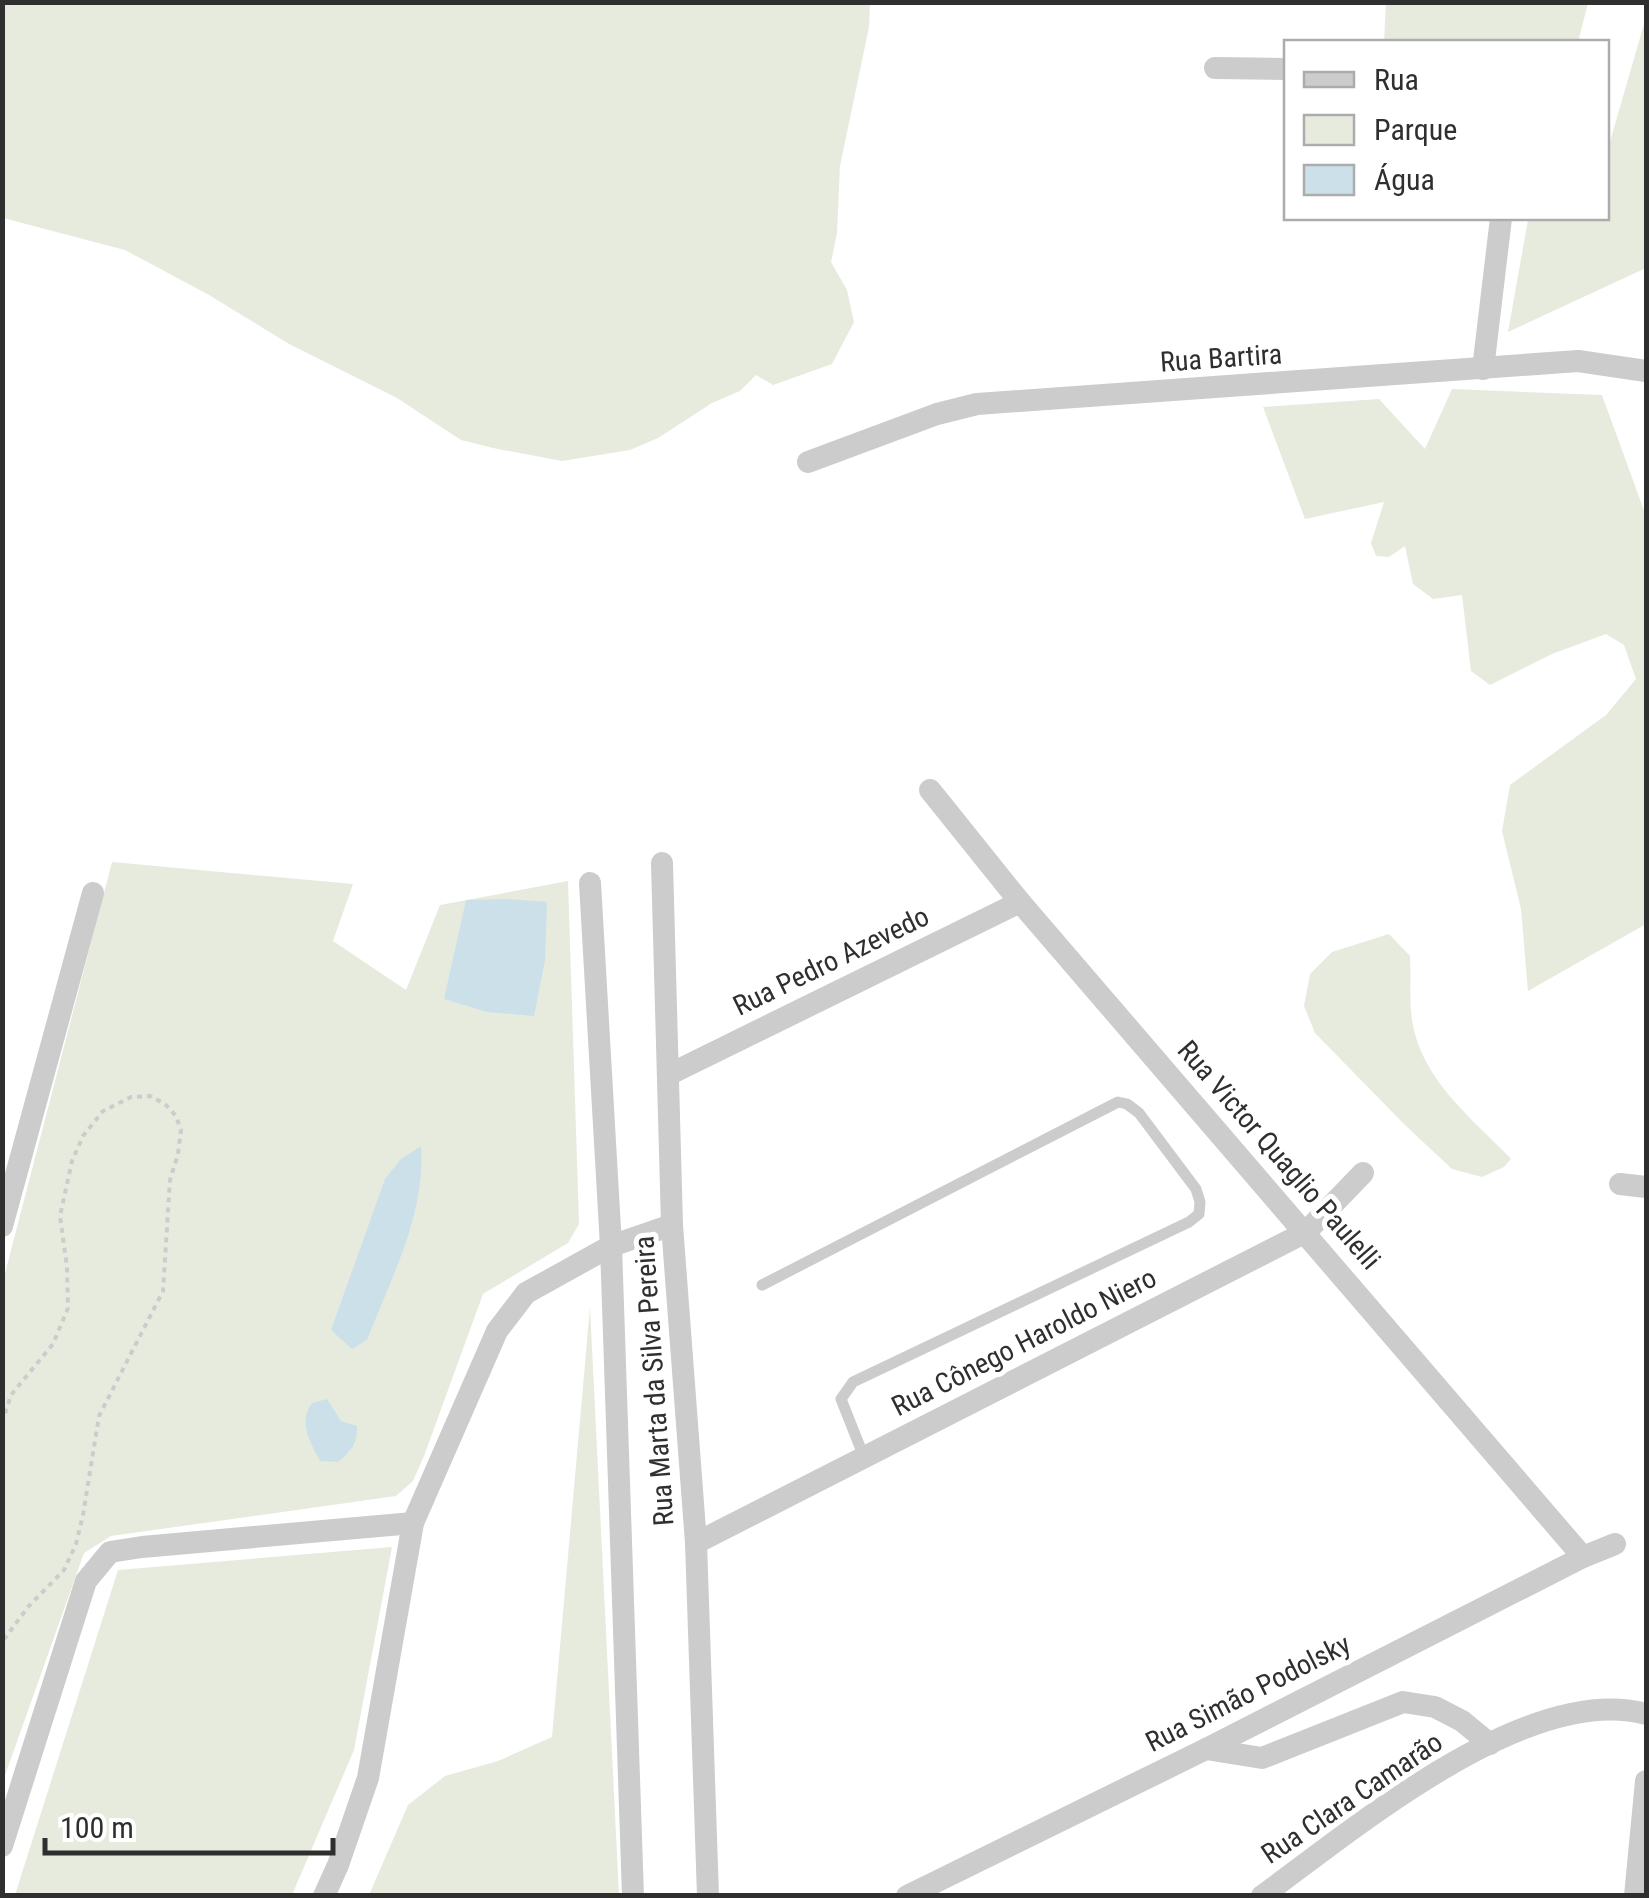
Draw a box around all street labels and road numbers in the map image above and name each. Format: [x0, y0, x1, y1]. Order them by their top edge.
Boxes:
street label: Rua Bartira [1159, 337, 1283, 379]
street label: Rua Pedro Azevedo [728, 899, 934, 1023]
street label: Rua Victor Quaglio Paulelli [1171, 1034, 1387, 1276]
street label: Rua Marta da Silva Pereira [627, 1235, 681, 1527]
street label: Rua Cônego Haroldo Niero [886, 1261, 1162, 1423]
street label: Rua Simão Podolsky [1140, 1627, 1356, 1759]
street label: Rua Clara Camarão [1255, 1725, 1449, 1871]

